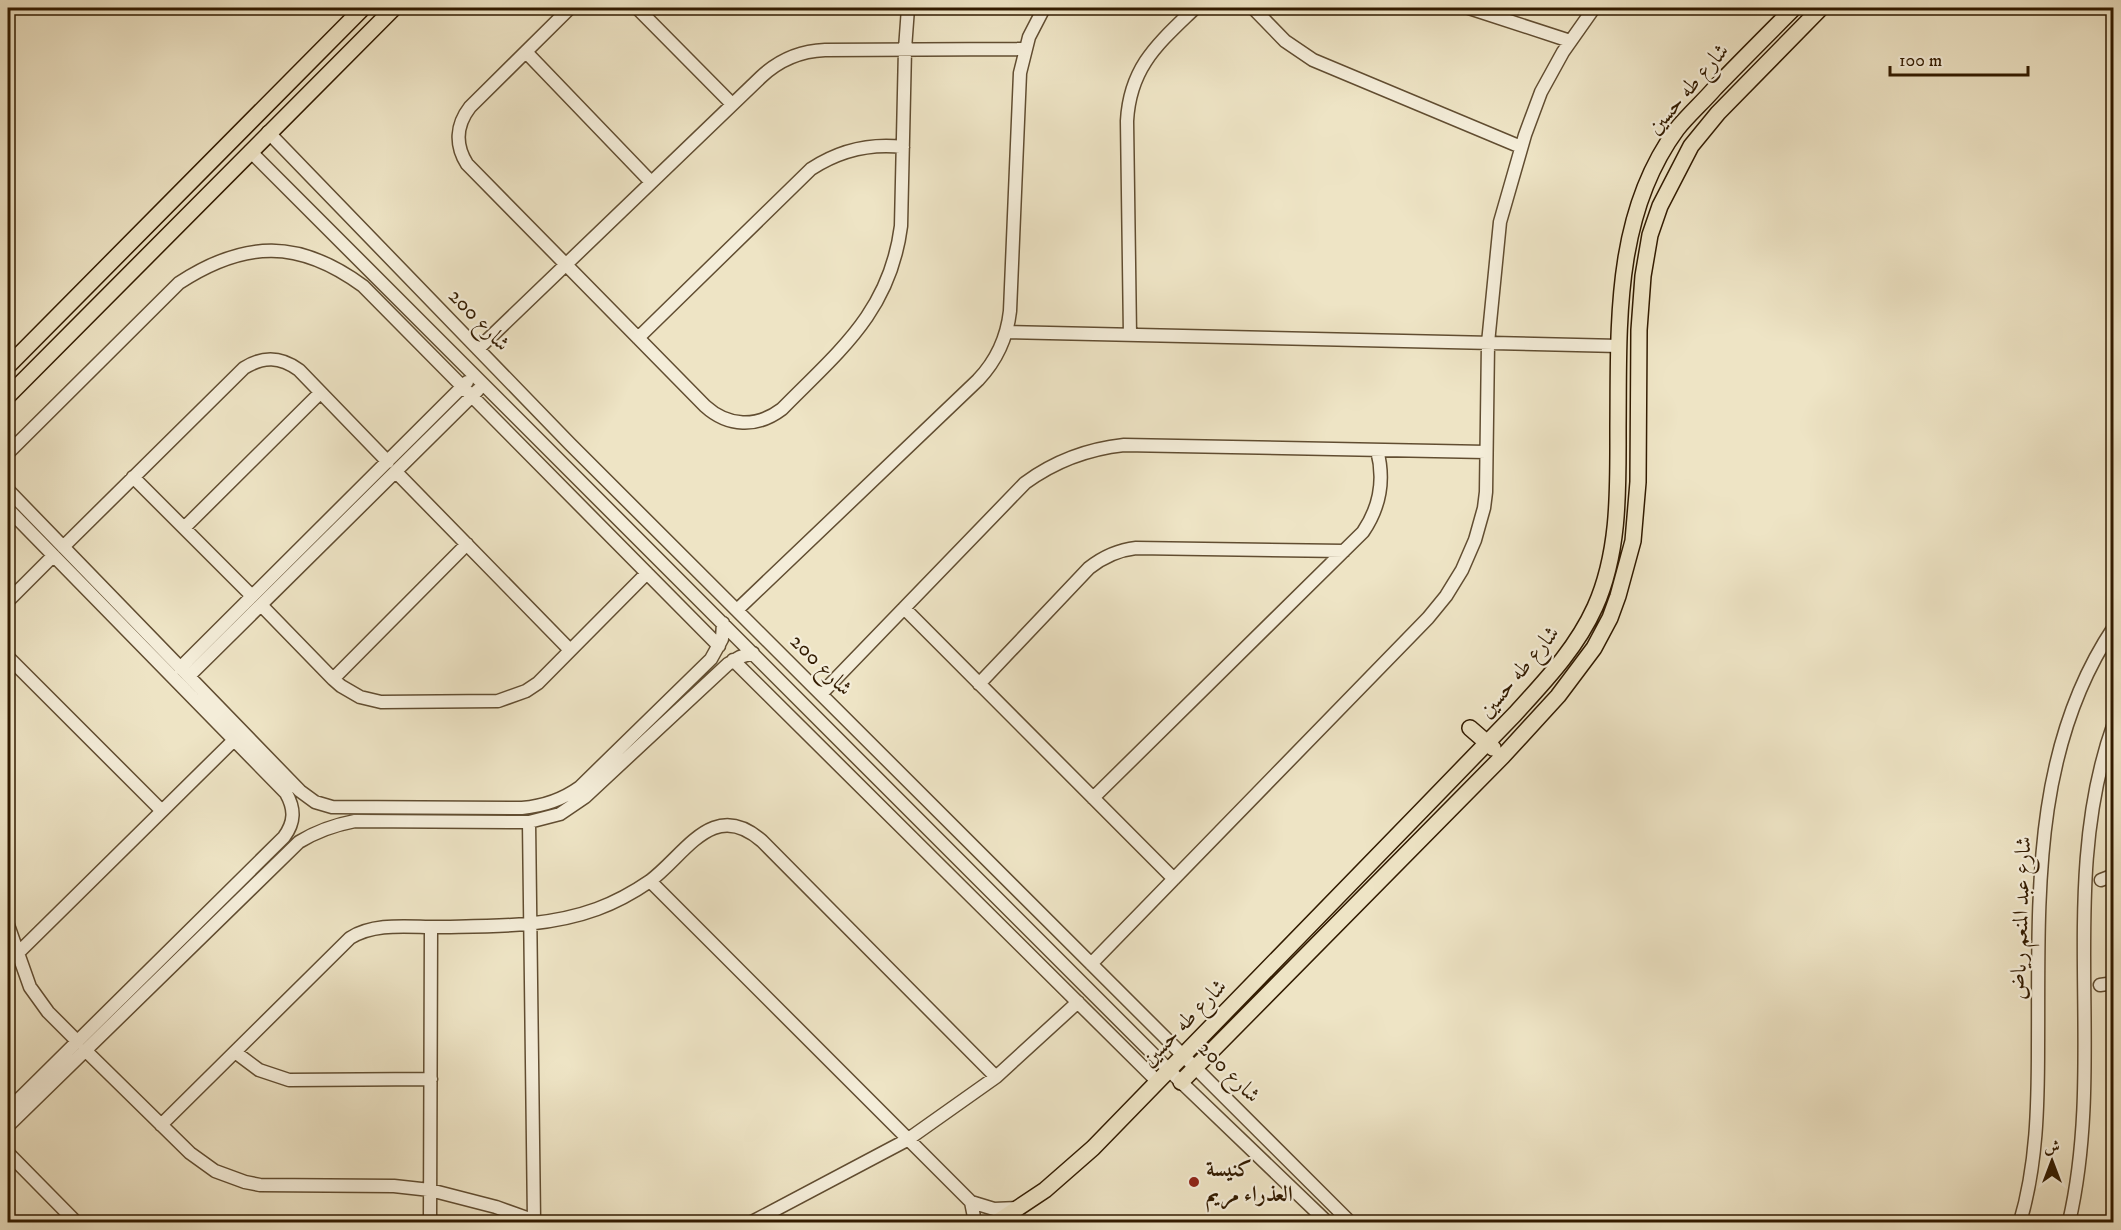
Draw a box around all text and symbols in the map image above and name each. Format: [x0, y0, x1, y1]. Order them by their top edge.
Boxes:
street label: شارع طه حسين [1641, 38, 1738, 143]
scale bar [1890, 39, 2028, 77]
text: 100 m [1899, 50, 1942, 72]
street label: شارع 200 [440, 283, 516, 360]
street label: شارع طه حسين [1473, 620, 1568, 726]
street label: شارع 200 [781, 628, 858, 705]
street label: شارع عبد المنعم رياض [2005, 836, 2043, 1000]
street label: شارع طه حسين [1135, 973, 1236, 1075]
street label: شارع 200 [1189, 1035, 1266, 1112]
north arrow [2022, 1131, 2082, 1191]
text: ش [2044, 1137, 2060, 1157]
place label: كنيسة العذراء مريم [1206, 1156, 1293, 1213]
marker: كنيسة العذراء مريم [1187, 1175, 1201, 1189]

